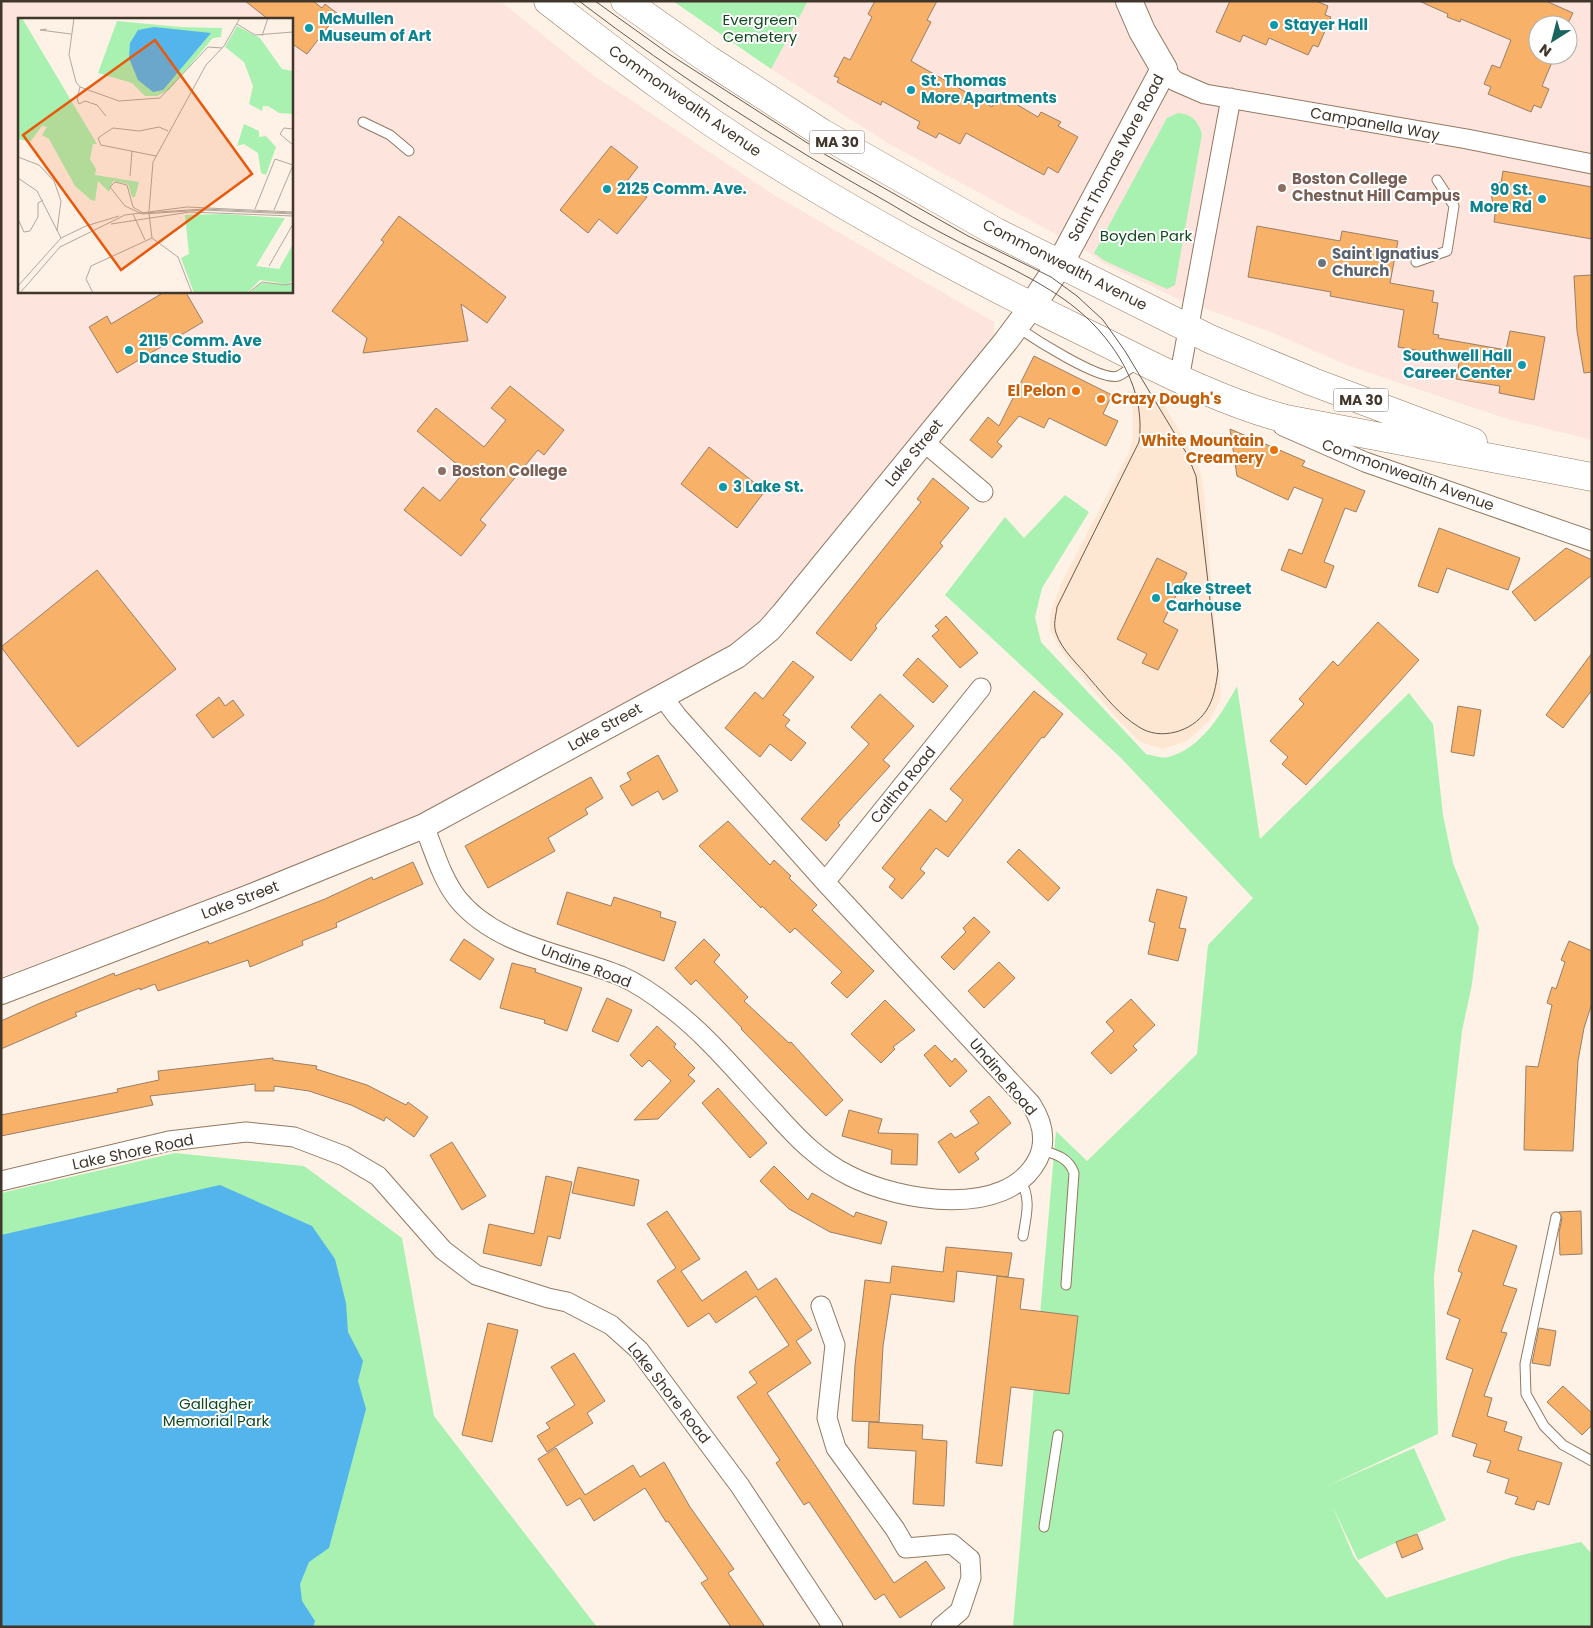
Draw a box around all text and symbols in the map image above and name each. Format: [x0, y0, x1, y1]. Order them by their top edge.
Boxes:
place label: McMullen Museum of Art [319, 8, 431, 46]
park label: Evergreen Cemetery [723, 9, 798, 47]
place label: Stayer Hall [1284, 14, 1368, 35]
north arrow [1528, 15, 1578, 65]
inset map [18, 18, 292, 292]
marker: Stayer Hall [1268, 19, 1280, 31]
marker: McMullen Museum of Art [303, 22, 315, 34]
text: N [1535, 39, 1555, 62]
street label: Commonwealth Avenue [605, 40, 766, 161]
place label: St. Thomas More Apartments [921, 70, 1057, 108]
street label: Saint Thomas More Road [1062, 70, 1169, 245]
marker: St. Thomas More Apartments [905, 84, 917, 96]
street label: Campanella Way [1309, 102, 1442, 145]
road number: MA 30 [810, 130, 864, 154]
place label: Boston College Chestnut Hill Campus [1292, 168, 1460, 206]
place label: 2125 Comm. Ave. [617, 178, 747, 199]
place label: 90 St. More Rd [1470, 179, 1532, 217]
marker: Boston College Chestnut Hill Campus [1276, 182, 1288, 194]
marker: 2125 Comm. Ave. [601, 183, 613, 195]
marker: 90 St. More Rd [1536, 193, 1548, 205]
street label: Commonwealth Avenue [979, 214, 1151, 315]
park label: Boyden Park [1100, 225, 1192, 246]
place label: Saint Ignatius Church [1332, 243, 1439, 281]
marker: Saint Ignatius Church [1316, 257, 1328, 269]
place label: 2115 Comm. Ave Dance Studio [139, 330, 262, 368]
marker: 2115 Comm. Ave Dance Studio [123, 344, 135, 356]
place label: Southwell Hall Career Center [1403, 345, 1513, 383]
marker: Southwell Hall Career Center [1516, 359, 1528, 371]
place label: El Pelon [1008, 380, 1066, 401]
marker: El Pelon [1070, 385, 1082, 397]
place label: Crazy Dough's [1111, 388, 1222, 409]
road number: MA 30 [1334, 388, 1388, 412]
marker: Crazy Dough's [1095, 393, 1107, 405]
street label: Lake Street [880, 414, 947, 491]
place label: White Mountain Creamery [1141, 430, 1265, 468]
street label: Commonwealth Avenue [1319, 434, 1497, 516]
marker: White Mountain Creamery [1268, 444, 1280, 456]
place label: Boston College [452, 460, 567, 481]
marker: Boston College [436, 465, 448, 477]
place label: 3 Lake St. [733, 476, 804, 497]
marker: 3 Lake St. [717, 481, 729, 493]
place label: Lake Street Carhouse [1166, 578, 1251, 616]
marker: Lake Street Carhouse [1150, 592, 1162, 604]
street label: Lake Street [564, 698, 646, 756]
street label: Caltha Road [865, 742, 940, 828]
street label: Lake Street [198, 875, 282, 924]
street label: Undine Road [538, 939, 635, 992]
street label: Undine Road [965, 1033, 1042, 1120]
street label: Lake Shore Road [70, 1128, 196, 1175]
street label: Lake Shore Road [623, 1338, 716, 1448]
park label: Gallagher Memorial Park [163, 1393, 270, 1431]

